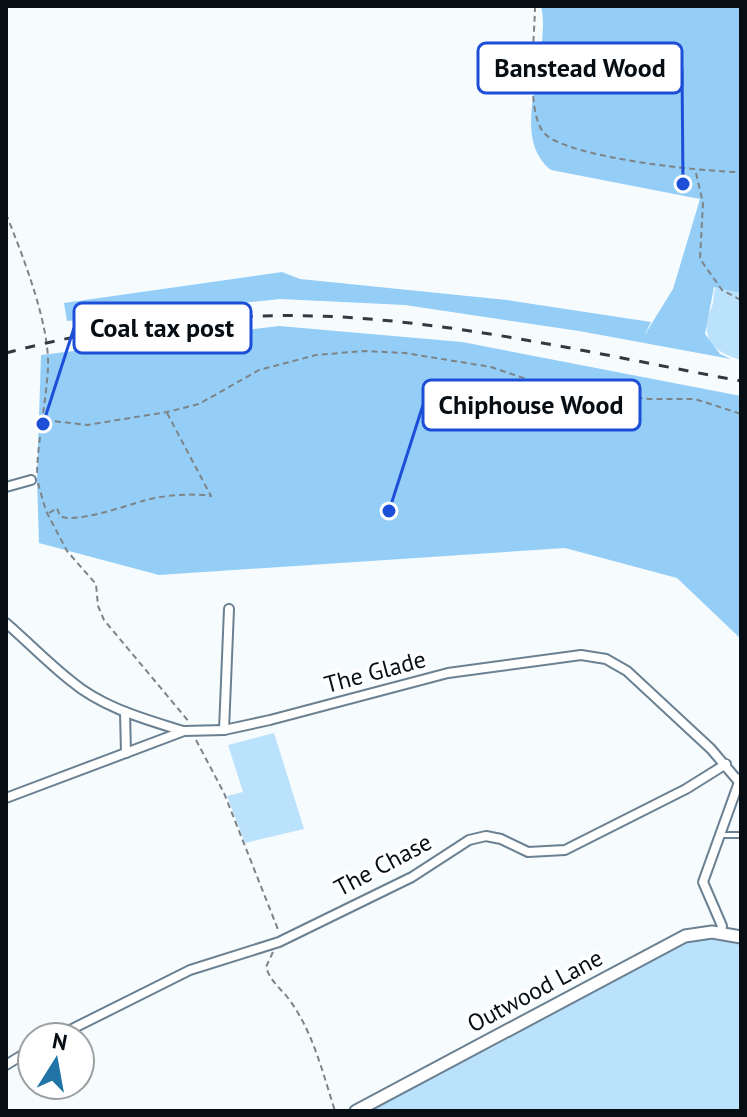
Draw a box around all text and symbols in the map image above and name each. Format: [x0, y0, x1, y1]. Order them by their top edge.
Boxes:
callout: Banstead Wood [478, 43, 682, 93]
text: Banstead Wood [494, 51, 666, 84]
callout: Coal tax post [74, 303, 251, 353]
text: Coal tax post [90, 311, 234, 344]
callout: Chiphouse Wood [423, 380, 640, 430]
text: Chiphouse Wood [439, 388, 623, 421]
street label: The Glade [321, 643, 429, 700]
street label: The Chase [329, 826, 437, 903]
street label: Outwood Lane [462, 942, 608, 1039]
north arrow [16, 1021, 96, 1101]
text: N [50, 1026, 70, 1056]

